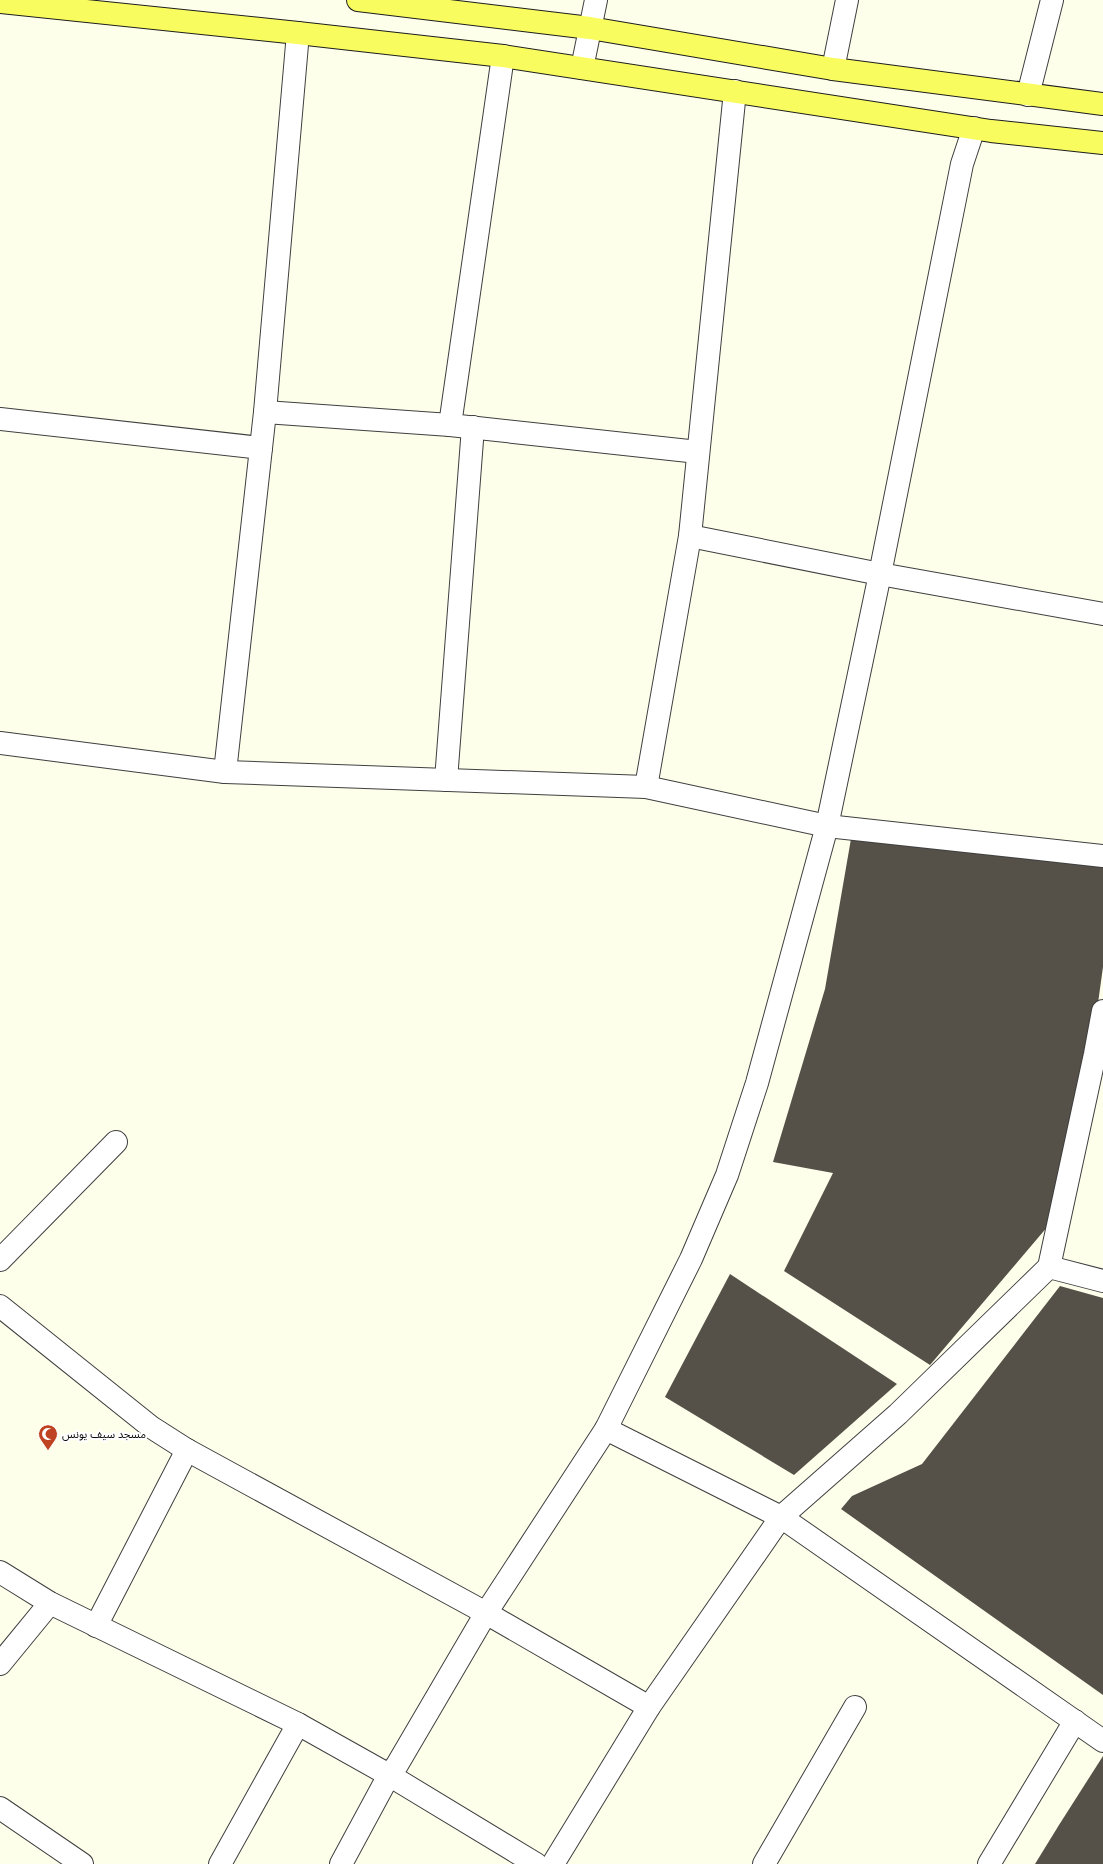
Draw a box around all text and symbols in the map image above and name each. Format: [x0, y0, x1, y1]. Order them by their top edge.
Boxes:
mosque icon: مسجد سيف يونس [37, 1423, 59, 1451]
place label: مسجد سيف يونس [62, 1427, 146, 1441]

